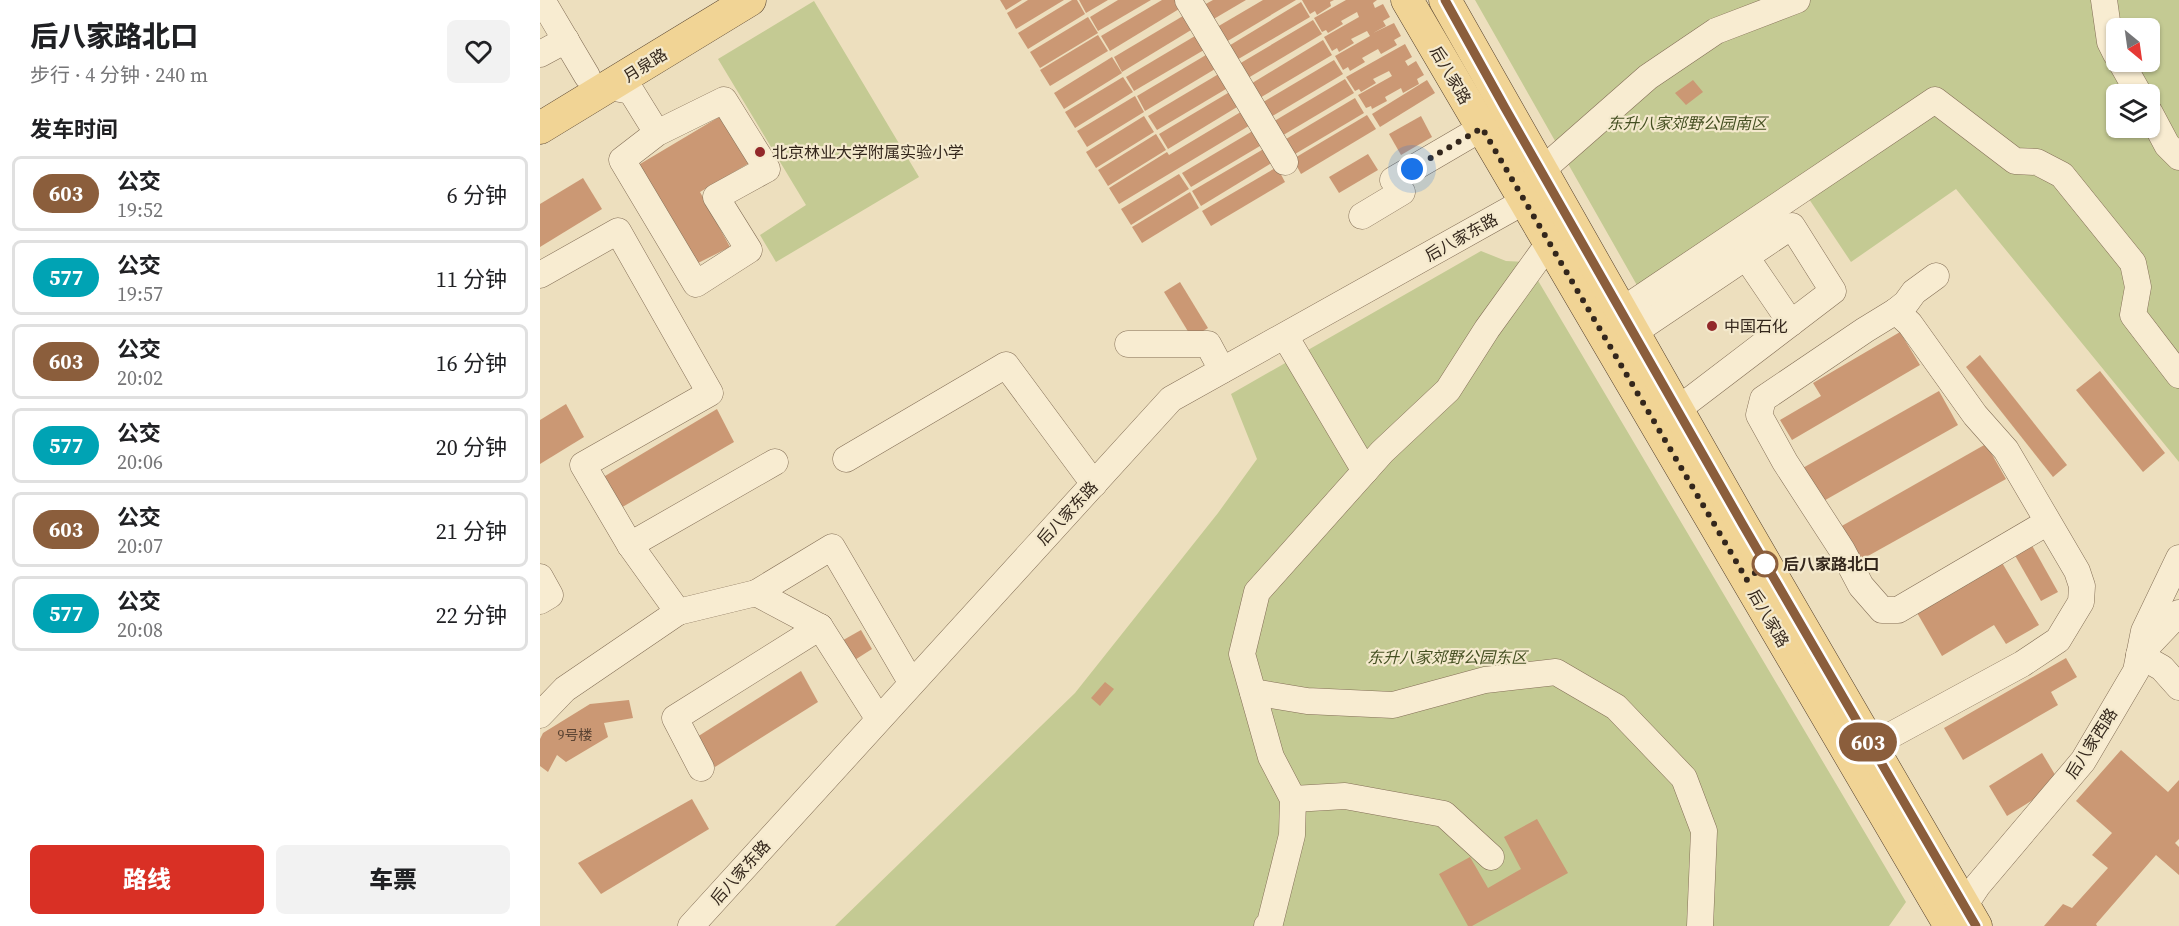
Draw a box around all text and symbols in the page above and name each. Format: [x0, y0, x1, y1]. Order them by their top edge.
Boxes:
text: 后八家路北口 [30, 17, 198, 55]
north arrow [2106, 18, 2160, 72]
map controls [2106, 18, 2160, 138]
button: heart [447, 20, 510, 83]
street label: 后八家路 [1425, 42, 1477, 108]
street label: 月泉路 [619, 43, 671, 87]
text: 步行 · 4 分钟 · 240 m [30, 61, 208, 89]
button: layers [2106, 84, 2160, 138]
park label: 东升八家郊野公园南区 [1607, 112, 1769, 134]
text: 发车时间 [30, 114, 118, 144]
place label: 北京林业大学附属实验小学 [772, 141, 964, 163]
marker: 北京林业大学附属实验小学 [753, 145, 767, 159]
your location [1397, 154, 1427, 184]
text: 公交 [117, 166, 161, 196]
text: 603 [49, 179, 83, 208]
text: 6 分钟 [447, 180, 507, 210]
text: 19:52 [117, 196, 163, 224]
street label: 后八家东路 [1421, 208, 1501, 266]
text: 公交 [117, 250, 161, 280]
text: 577 [49, 263, 83, 292]
text: 11 分钟 [436, 264, 507, 294]
text: 19:57 [117, 280, 163, 308]
place label: 中国石化 [1724, 315, 1788, 337]
marker: 中国石化 [1705, 319, 1719, 333]
text: 公交 [117, 334, 161, 364]
text: 603 [49, 347, 83, 376]
text: 16 分钟 [436, 348, 507, 378]
text: 20:02 [117, 364, 163, 392]
text: 公交 [117, 418, 161, 448]
text: 577 [49, 431, 83, 460]
text: 20 分钟 [436, 432, 507, 462]
text: 20:06 [117, 448, 163, 476]
street label: 后八家东路 [1032, 476, 1102, 550]
text: 公交 [117, 502, 161, 532]
text: 603 [49, 515, 83, 544]
text: 21 分钟 [436, 516, 507, 546]
text: 20:07 [117, 532, 163, 560]
marker: 后八家路北口 [1752, 551, 1778, 577]
place label: 后八家路北口 [1783, 553, 1879, 575]
street label: 后八家路 [1743, 585, 1795, 651]
text: 公交 [117, 586, 161, 616]
text: 577 [49, 599, 83, 628]
text: 22 分钟 [436, 600, 507, 630]
text: 20:08 [117, 616, 163, 644]
park label: 东升八家郊野公园东区 [1367, 646, 1529, 668]
street label: 后八家西路 [2060, 703, 2122, 783]
line badge: 603 [1834, 722, 1902, 762]
house number: 9号楼 [558, 725, 593, 745]
text: 603 [1851, 728, 1885, 757]
street label: 后八家东路 [705, 835, 775, 909]
button: 路线 [30, 845, 264, 914]
button: 车票 [276, 845, 510, 914]

